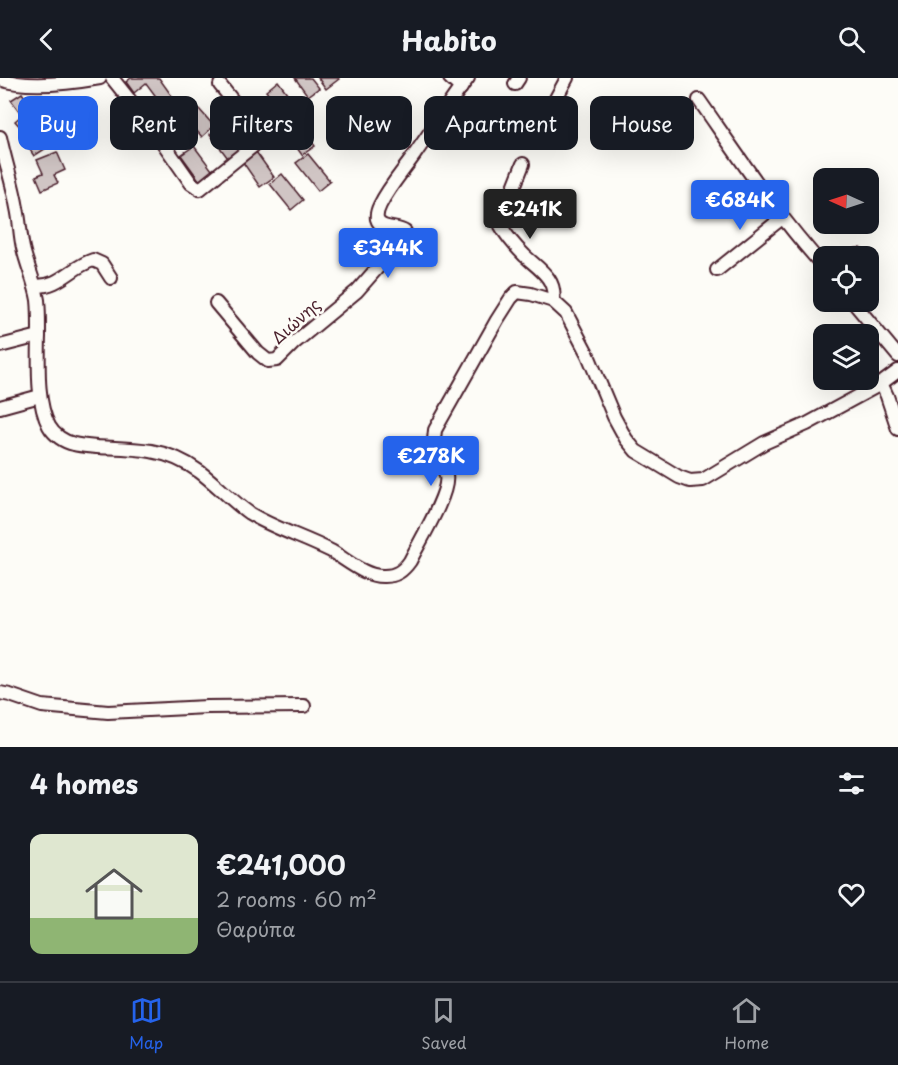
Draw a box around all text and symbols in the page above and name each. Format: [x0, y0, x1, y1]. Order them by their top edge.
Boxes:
text: Habito [401, 19, 497, 60]
icon: back [30, 23, 63, 56]
icon: search [835, 23, 868, 56]
chip: Buy [18, 96, 98, 150]
chip: Rent [110, 96, 198, 150]
chip: Filters [210, 96, 314, 150]
chip: New [326, 96, 412, 150]
chip: Apartment [424, 96, 578, 150]
chip: House [590, 96, 694, 150]
north arrow [813, 168, 879, 234]
map controls [813, 168, 879, 390]
pin: €684K [698, 180, 782, 231]
text: €684K [705, 184, 775, 214]
pin: €241K [488, 189, 572, 240]
text: €241K [498, 193, 562, 223]
pin: €344K [346, 228, 430, 279]
text: €344K [353, 232, 423, 262]
button: locate [813, 246, 879, 312]
street label: Διώνης [266, 292, 325, 349]
button: layers [813, 324, 879, 390]
pin: €278K [389, 436, 473, 487]
text: €278K [397, 440, 465, 470]
text: 4 homes [30, 764, 138, 803]
icon: filters [835, 767, 868, 800]
text: €241,000 [216, 845, 346, 884]
icon: home [78, 858, 150, 930]
icon: heart [835, 878, 868, 911]
text: 2 rooms · 60 m² [216, 884, 377, 914]
text: Θαρύπα [216, 914, 295, 944]
tab: Map [129, 994, 163, 1054]
tab: Saved [421, 994, 467, 1054]
tab: Home [725, 994, 769, 1054]

